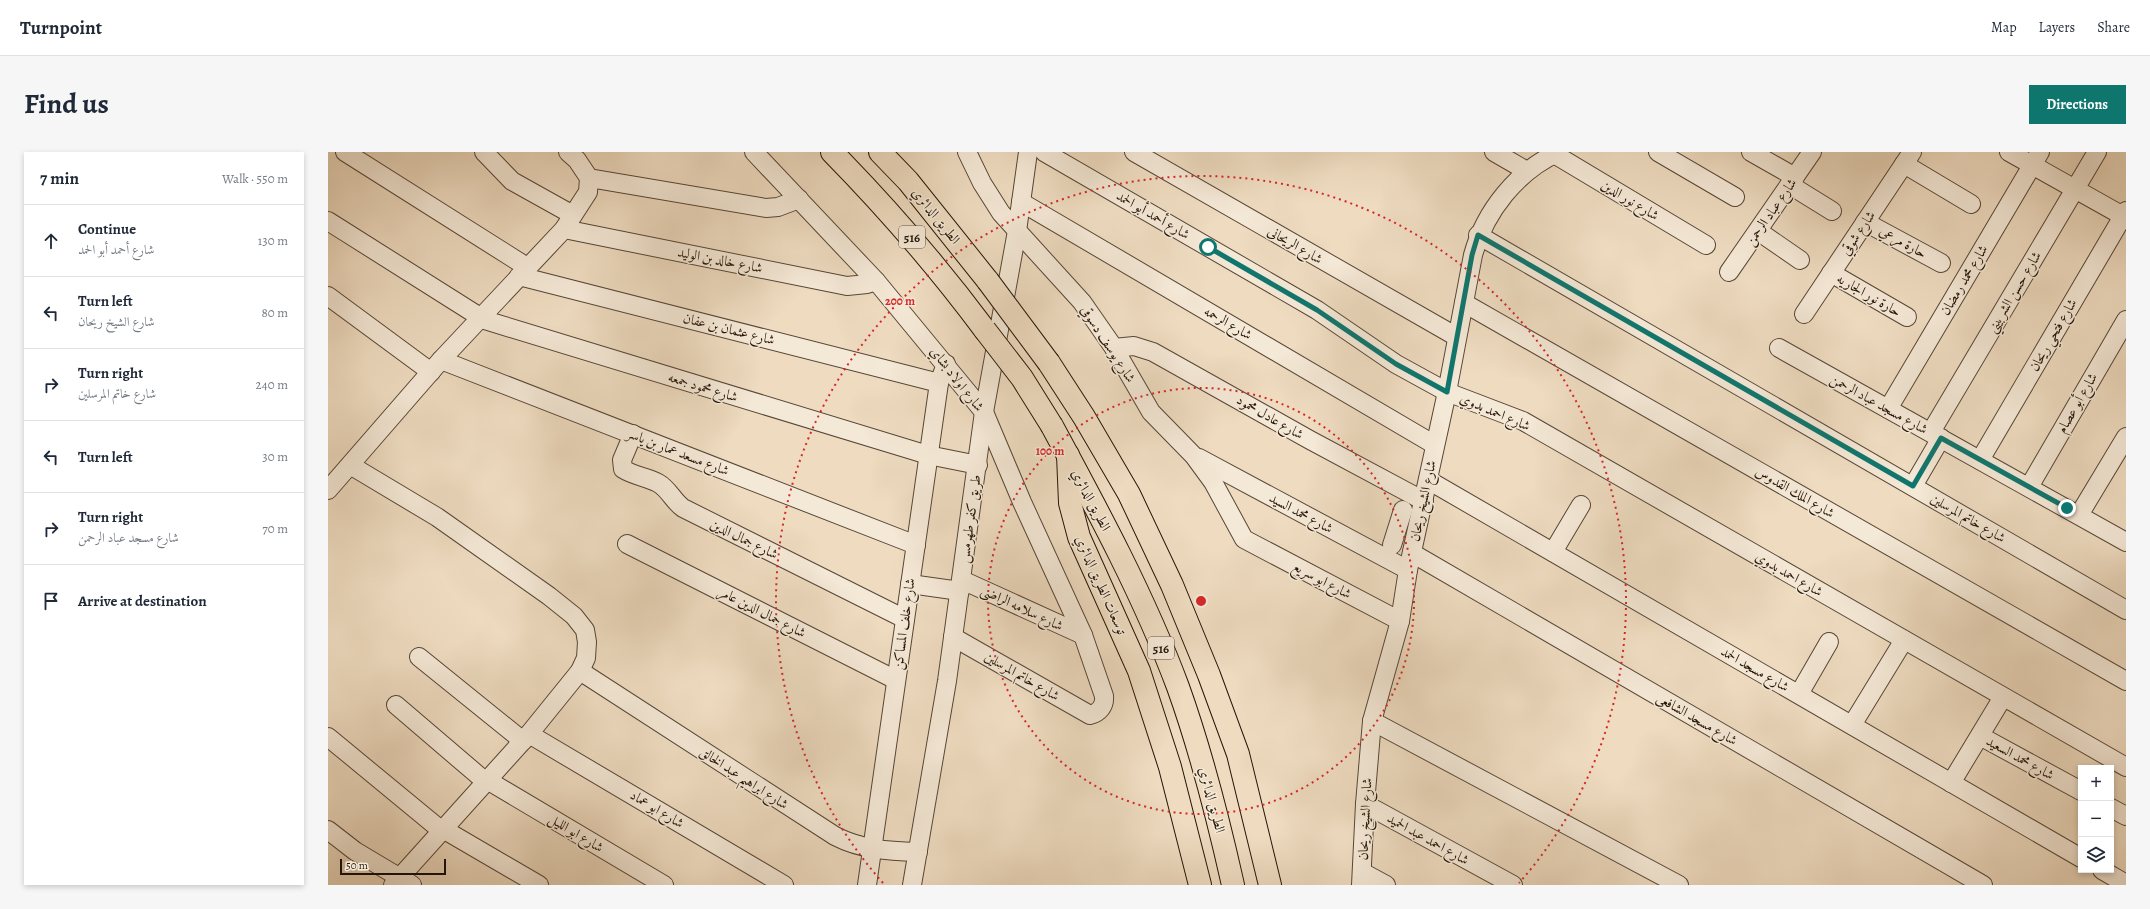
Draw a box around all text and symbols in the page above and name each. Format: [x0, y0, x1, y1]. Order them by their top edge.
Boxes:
text: Turnpoint [20, 15, 102, 41]
text: Map [1991, 18, 2017, 37]
text: Layers [2039, 18, 2075, 37]
text: Share [2097, 18, 2130, 37]
text: Find us [24, 85, 109, 123]
button: Directions [2029, 85, 2126, 124]
text: 7 min [40, 167, 79, 190]
text: Walk · 550 m [222, 170, 288, 187]
street label: شارع عباد الرحمن [1741, 174, 1803, 251]
street label: شارع نور الدين [1596, 175, 1663, 227]
street label: الطريق الدائري [906, 184, 965, 249]
street label: شارع أحمد أبو الحمد [1112, 185, 1194, 246]
street label: شارع شوقي [1836, 207, 1881, 260]
text: Continue [78, 219, 136, 239]
street label: حارة مرعي [1875, 221, 1930, 265]
street label: شارع الريحانى [1263, 222, 1326, 270]
road number: 516 [899, 226, 925, 248]
icon: ahead [40, 230, 62, 252]
text: 130 m [258, 232, 288, 249]
route start [1199, 238, 1217, 256]
text: شارع أحمد أبو الحمد [78, 241, 154, 258]
street label: شارع محمد رمضان [1936, 241, 1994, 320]
street label: شارع خالد بن الوليد [675, 242, 764, 280]
street label: شارع حسن الشربيني [1982, 248, 2048, 338]
street label: حارة نور الجاريه [1833, 269, 1905, 321]
text: Turn left [78, 291, 133, 311]
text: 200 m [885, 293, 915, 309]
street label: شارع فتحي ريحان [2025, 295, 2084, 376]
icon: left [40, 302, 62, 324]
street label: شارع يوسف دسوقي [1074, 302, 1140, 387]
street label: شارع الرحمه [1199, 302, 1256, 346]
text: 80 m [261, 304, 288, 321]
street label: شارع عثمان بن عفان [681, 308, 777, 352]
text: شارع الشيخ ريحان [78, 313, 155, 330]
street label: شارع اولاد بشاي [924, 343, 988, 417]
text: Turn right [78, 363, 143, 383]
street label: شارع محمود جمعه [665, 367, 740, 409]
street label: شارع مسجد عباد الرحمن [1826, 369, 1931, 440]
street label: شارع أبو عصام [2051, 369, 2105, 438]
icon: right [40, 374, 62, 396]
text: 240 m [256, 376, 288, 393]
text: شارع خاتم المرسلين [78, 385, 156, 402]
street label: شارع احمد بدوي [1456, 389, 1533, 437]
street label: شارع عادل محمود [1232, 390, 1307, 446]
street label: شارع مسعد عمار بن ياسر [622, 423, 732, 482]
text: 100 m [1036, 443, 1064, 459]
icon: left [40, 446, 62, 468]
text: Turn left [78, 447, 133, 467]
text: 30 m [262, 448, 288, 465]
street label: شارع الشيخ ريحان [1405, 459, 1444, 544]
street label: شارع الملك القدوس [1751, 462, 1838, 524]
street label: الطريق الدائري [1065, 466, 1115, 535]
street label: طريق كفر طهرمس [954, 473, 986, 565]
street label: شارع محمد السيد [1265, 488, 1336, 540]
street label: شارع خاتم المرسلين [1925, 489, 2009, 550]
route end [2058, 499, 2076, 517]
text: Turn right [78, 507, 143, 527]
street label: شارع جمال الدين [706, 514, 781, 565]
icon: right [40, 518, 62, 540]
text: 70 m [262, 520, 288, 537]
text: شارع مسجد عباد الرحمن [78, 529, 179, 546]
street label: توسعات الطريق الدائري [1069, 532, 1132, 639]
street label: شارع احمد بدوي [1751, 547, 1826, 603]
street label: شارع ابو سريع [1287, 557, 1355, 607]
street label: شارع خلف المساكن [888, 577, 922, 671]
street label: شارع سلامه الراضى [977, 581, 1066, 637]
street label: شارع جمال الدين عامر [714, 582, 809, 644]
icon: arrive [40, 590, 62, 612]
text: Arrive at destination [78, 591, 207, 611]
centre of rings [1194, 594, 1208, 608]
road number: 516 [1148, 637, 1174, 659]
street label: شارع مسجد الحمد [1716, 642, 1793, 698]
street label: شارع خاتم المرسلين [979, 647, 1063, 708]
street label: شارع مسجد الشافعى [1652, 688, 1741, 752]
street label: شارع محمد السعيد [1982, 731, 2058, 786]
street label: شارع ابراهيم عبد الخالق [694, 742, 792, 817]
street label: الطريق الدائري [1192, 765, 1230, 836]
map controls [2078, 765, 2114, 873]
button: + [2078, 765, 2114, 801]
street label: شارع الشيخ ريحان [1353, 777, 1380, 861]
street label: شارع ابو عماد [625, 785, 688, 834]
button: − [2078, 801, 2114, 837]
street label: شارع ابو الليل [544, 809, 607, 859]
street label: شارع احمد عبد الحميد [1383, 809, 1473, 871]
button: layers [2078, 837, 2114, 873]
scale bar [340, 857, 446, 876]
text: 50 m [346, 858, 368, 873]

